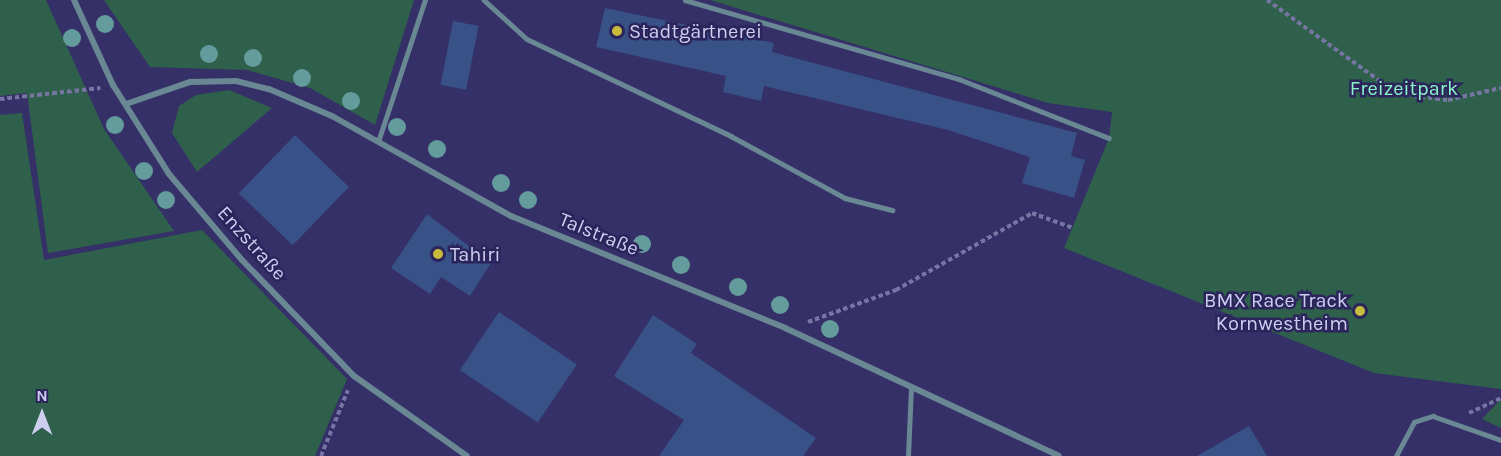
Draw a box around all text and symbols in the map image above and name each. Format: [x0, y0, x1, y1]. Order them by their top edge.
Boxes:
place label: Stadtgärtnerei [629, 19, 762, 43]
marker: Stadtgärtnerei [610, 24, 624, 38]
park label: Freizeitpark [1350, 76, 1458, 100]
street label: Enzstraße [212, 201, 292, 285]
street label: Talstraße [556, 207, 642, 261]
place label: Tahiri [450, 242, 500, 266]
marker: Tahiri [431, 247, 445, 261]
place label: BMX Race Track Kornwestheim [1204, 288, 1348, 335]
marker: BMX Race Track Kornwestheim [1353, 304, 1367, 318]
north arrow [12, 384, 72, 444]
text: N [36, 386, 48, 405]

